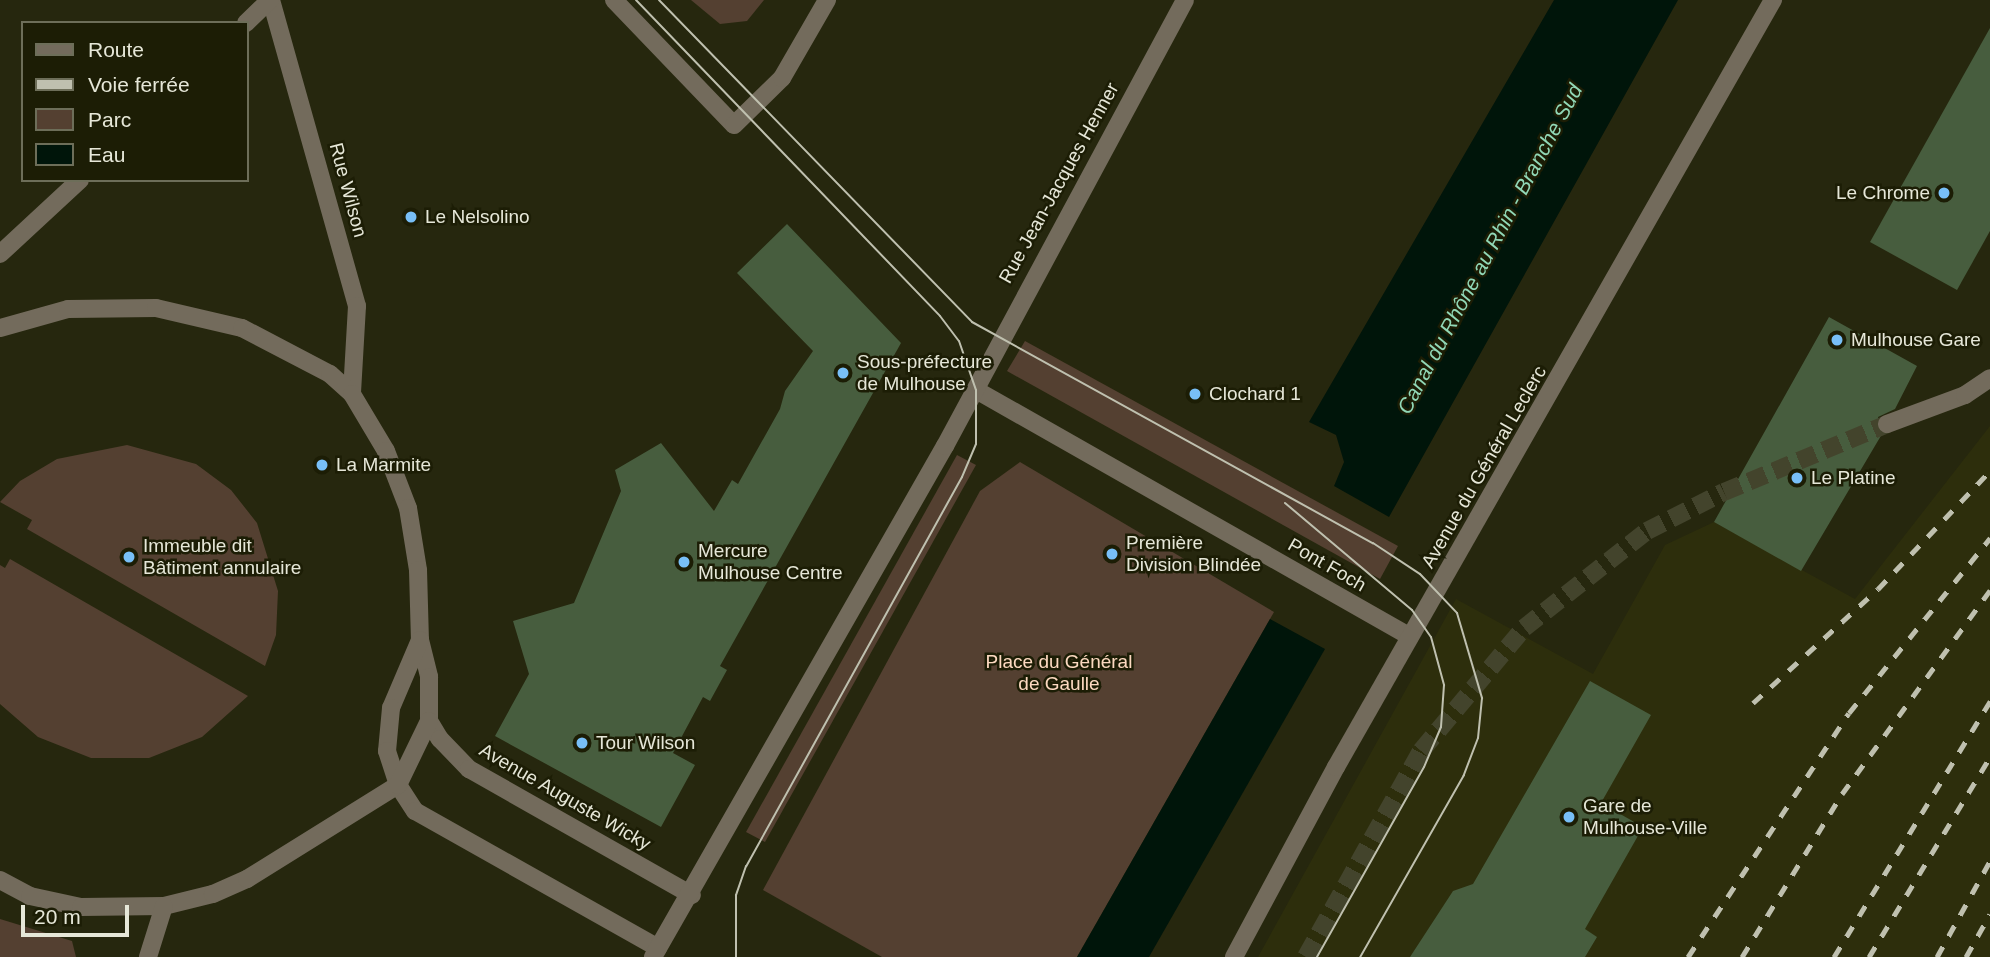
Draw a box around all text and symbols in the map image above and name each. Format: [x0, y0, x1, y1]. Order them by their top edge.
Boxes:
legend [21, 21, 248, 182]
text: Route [88, 38, 144, 61]
text: Voie ferrée [88, 73, 190, 96]
street label: Rue Jean-Jacques Henner [994, 79, 1124, 287]
water label: Canal du Rhône au Rhin - Branche Sud [1392, 80, 1588, 418]
text: Parc [88, 108, 131, 131]
street label: Rue Wilson [324, 140, 372, 240]
text: Eau [88, 143, 125, 166]
place label: Le Chrome [1836, 182, 1930, 204]
marker: Le Chrome [1936, 185, 1952, 201]
place label: Le Nelsolino [425, 206, 530, 228]
marker: Le Nelsolino [403, 209, 419, 225]
place label: Mulhouse Gare [1851, 329, 1981, 351]
marker: Mulhouse Gare [1829, 332, 1845, 348]
place label: Sous-préfecture de Mulhouse [857, 351, 992, 395]
street label: Avenue du Général Leclerc [1417, 362, 1551, 572]
marker: Sous-préfecture de Mulhouse [835, 365, 851, 381]
place label: Clochard 1 [1209, 383, 1301, 405]
marker: Clochard 1 [1187, 386, 1203, 402]
place label: La Marmite [336, 454, 431, 476]
marker: La Marmite [314, 457, 330, 473]
place label: Le Platine [1811, 467, 1896, 489]
marker: Le Platine [1789, 470, 1805, 486]
place label: Première Division Blindée [1126, 532, 1261, 576]
street label: Pont Foch [1284, 533, 1370, 597]
place label: Immeuble dit Bâtiment annulaire [143, 535, 301, 579]
place label: Mercure Mulhouse Centre [698, 540, 843, 584]
marker: Première Division Blindée [1104, 546, 1120, 562]
marker: Immeuble dit Bâtiment annulaire [121, 549, 137, 565]
marker: Mercure Mulhouse Centre [676, 554, 692, 570]
park label: Place du Général de Gaulle [986, 651, 1132, 695]
place label: Tour Wilson [596, 732, 695, 754]
marker: Tour Wilson [574, 735, 590, 751]
street label: Avenue Auguste Wicky [475, 738, 655, 856]
place label: Gare de Mulhouse-Ville [1583, 795, 1707, 839]
marker: Gare de Mulhouse-Ville [1561, 809, 1577, 825]
scale bar [24, 890, 133, 934]
text: 20 m [34, 905, 81, 928]

